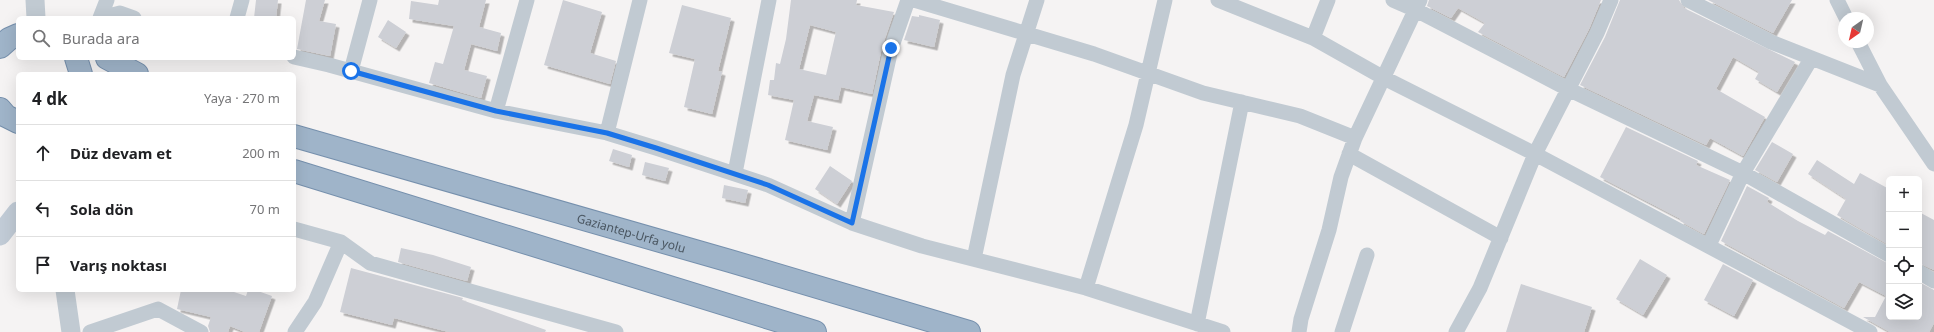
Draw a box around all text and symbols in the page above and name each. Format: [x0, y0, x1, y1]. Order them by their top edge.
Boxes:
north arrow [1838, 12, 1874, 48]
search box [16, 16, 296, 60]
icon: search [30, 27, 52, 49]
text: Burada ara [62, 28, 140, 48]
route end [882, 39, 900, 57]
route start [342, 62, 360, 80]
text: 4 dk [32, 87, 67, 110]
text: Yaya · 270 m [204, 89, 280, 107]
icon: ahead [32, 142, 54, 164]
text: Düz devam et [70, 143, 172, 163]
text: 200 m [242, 144, 280, 162]
map controls [1886, 176, 1922, 320]
button: + [1886, 176, 1922, 212]
icon: left [32, 198, 54, 220]
text: Sola dön [70, 199, 134, 219]
text: 70 m [250, 200, 280, 218]
street label: Gaziantep-Urfa yolu [575, 209, 688, 256]
button: − [1886, 212, 1922, 248]
button: locate [1886, 248, 1922, 284]
icon: arrive [32, 254, 54, 276]
text: Varış noktası [70, 255, 167, 275]
button: layers [1886, 284, 1922, 320]

